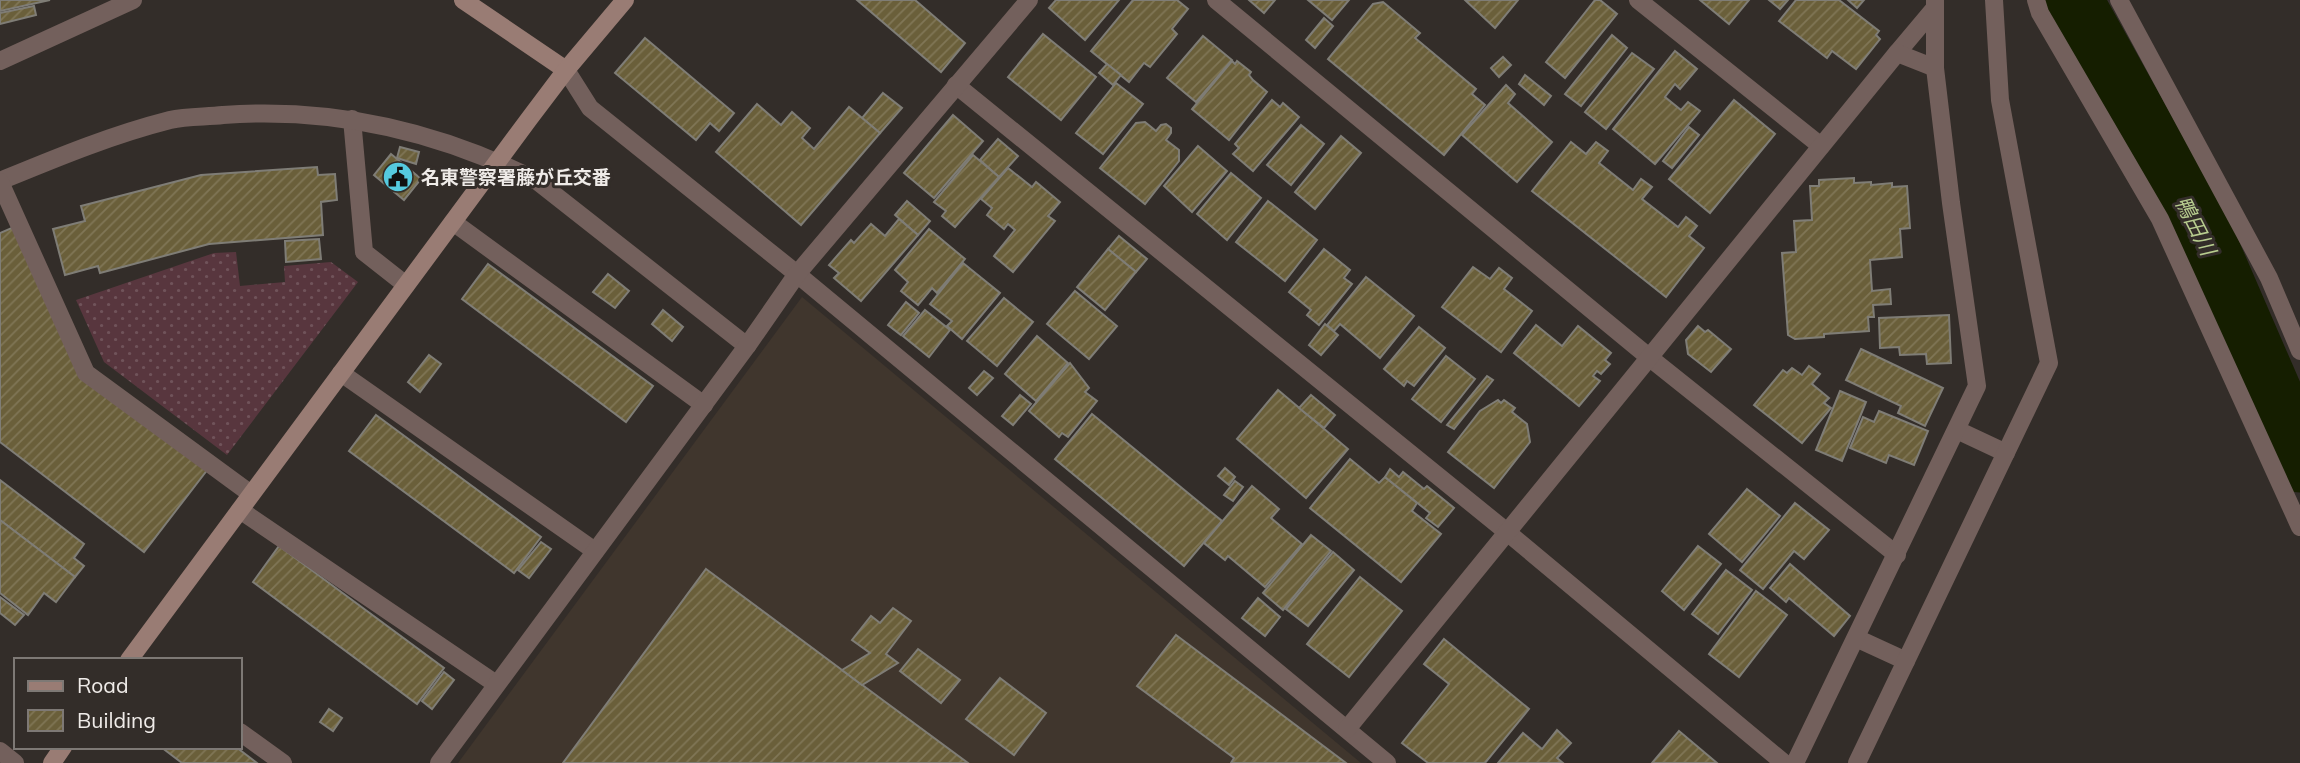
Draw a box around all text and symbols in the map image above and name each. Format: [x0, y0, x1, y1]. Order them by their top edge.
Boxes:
public building icon: 名東警察署藤が丘交番 [381, 160, 415, 194]
place label: 名東警察署藤が丘交番 [421, 165, 611, 189]
water label: 鴨田川 [2170, 192, 2223, 261]
legend [14, 658, 242, 749]
text: Road [77, 672, 128, 698]
text: Building [77, 707, 156, 733]

